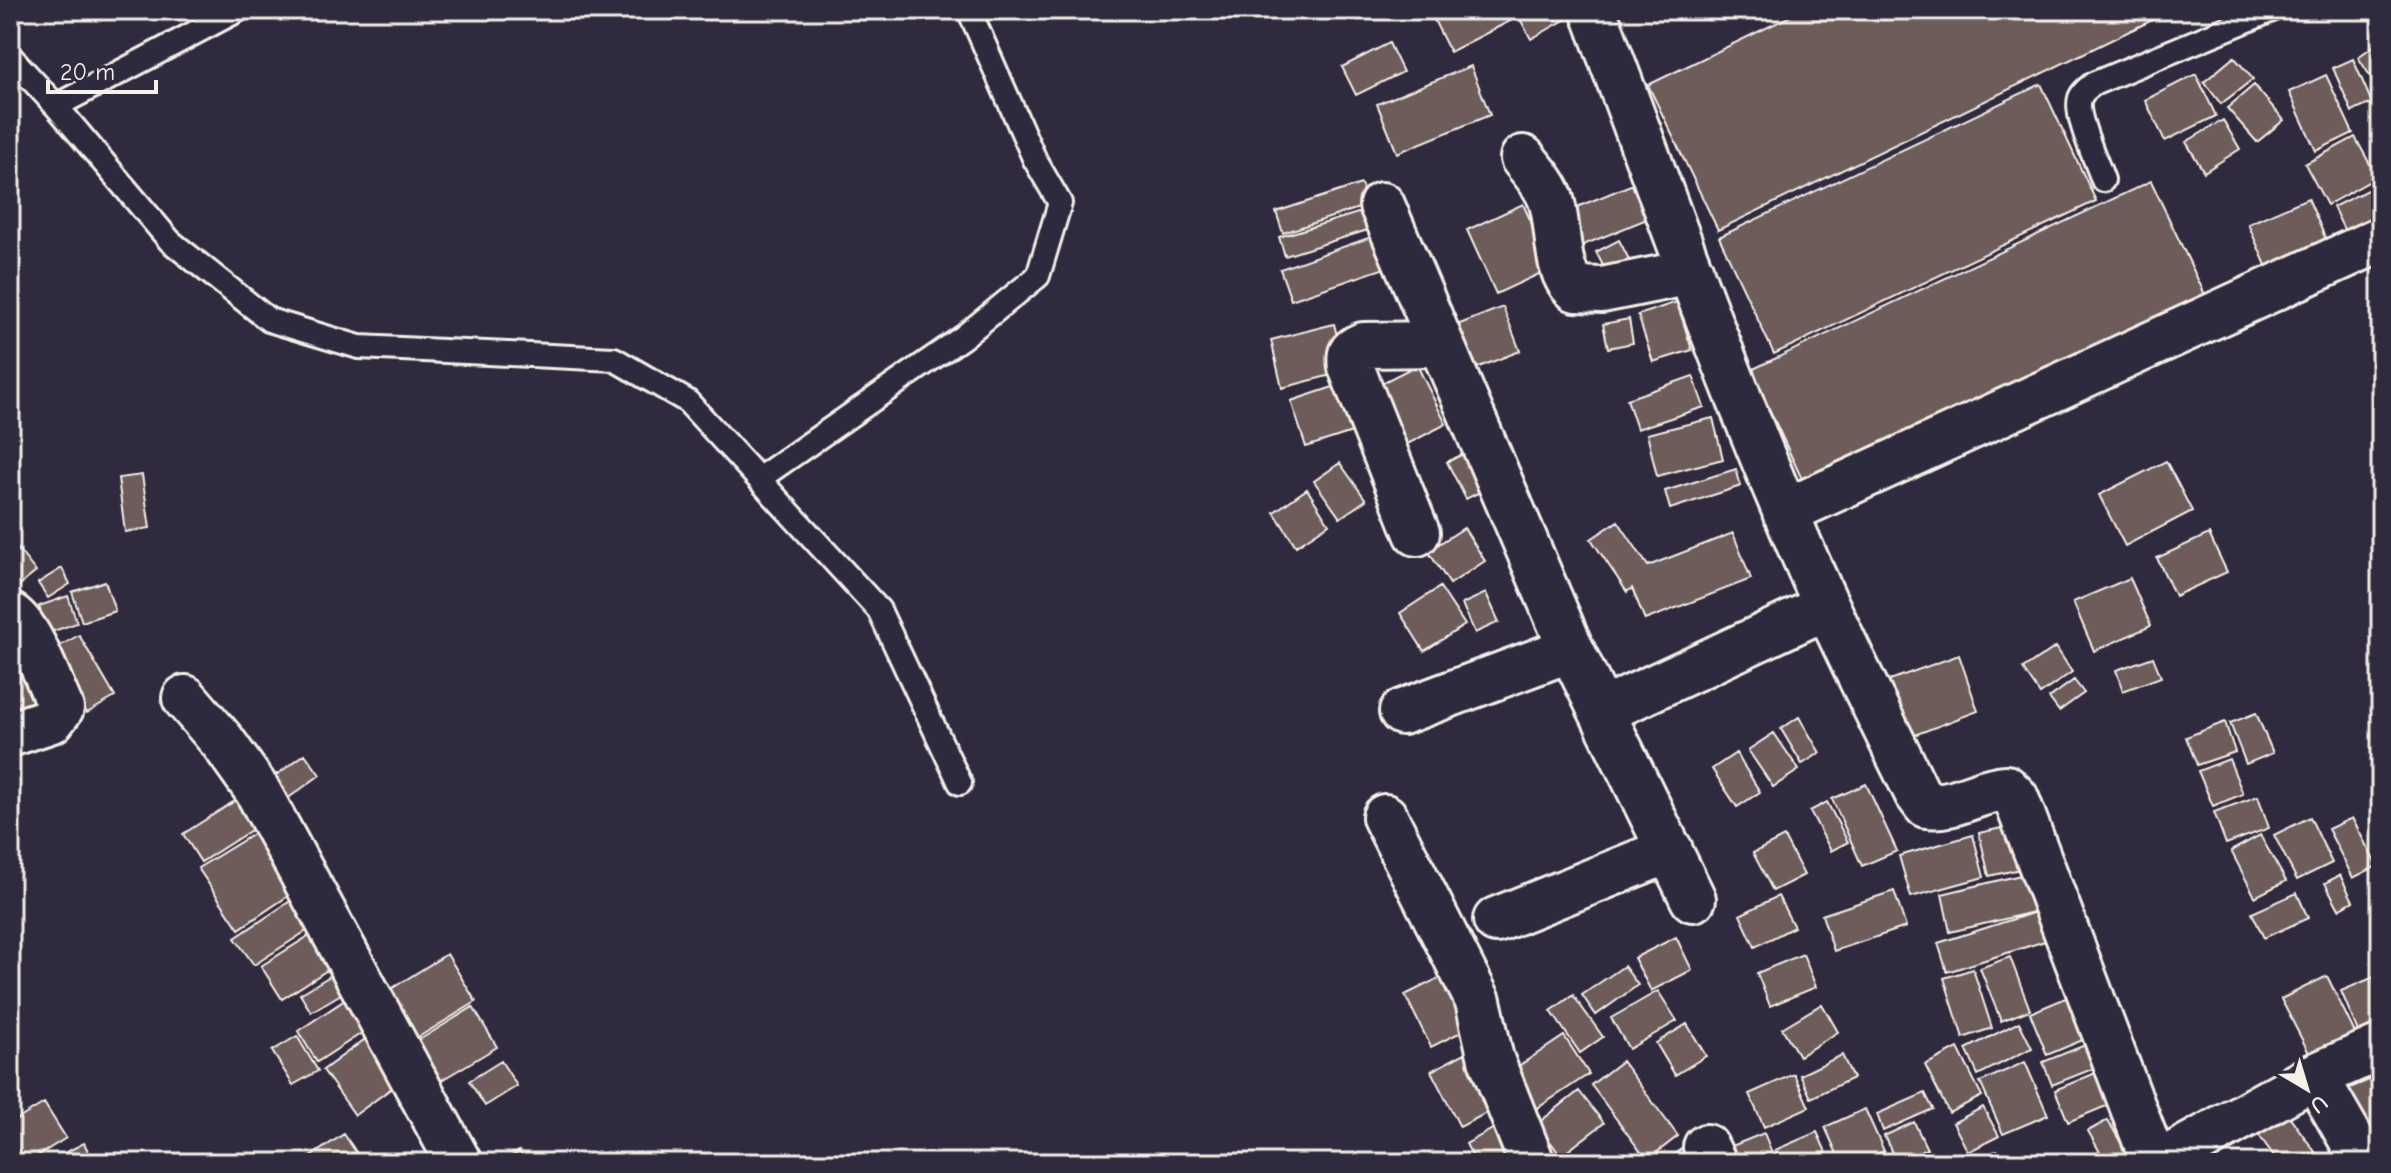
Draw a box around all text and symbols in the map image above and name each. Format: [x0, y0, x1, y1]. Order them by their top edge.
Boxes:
scale bar [48, 44, 156, 94]
text: 20 m [60, 58, 115, 86]
north arrow [2267, 1049, 2347, 1129]
text: U [2305, 1089, 2333, 1119]

